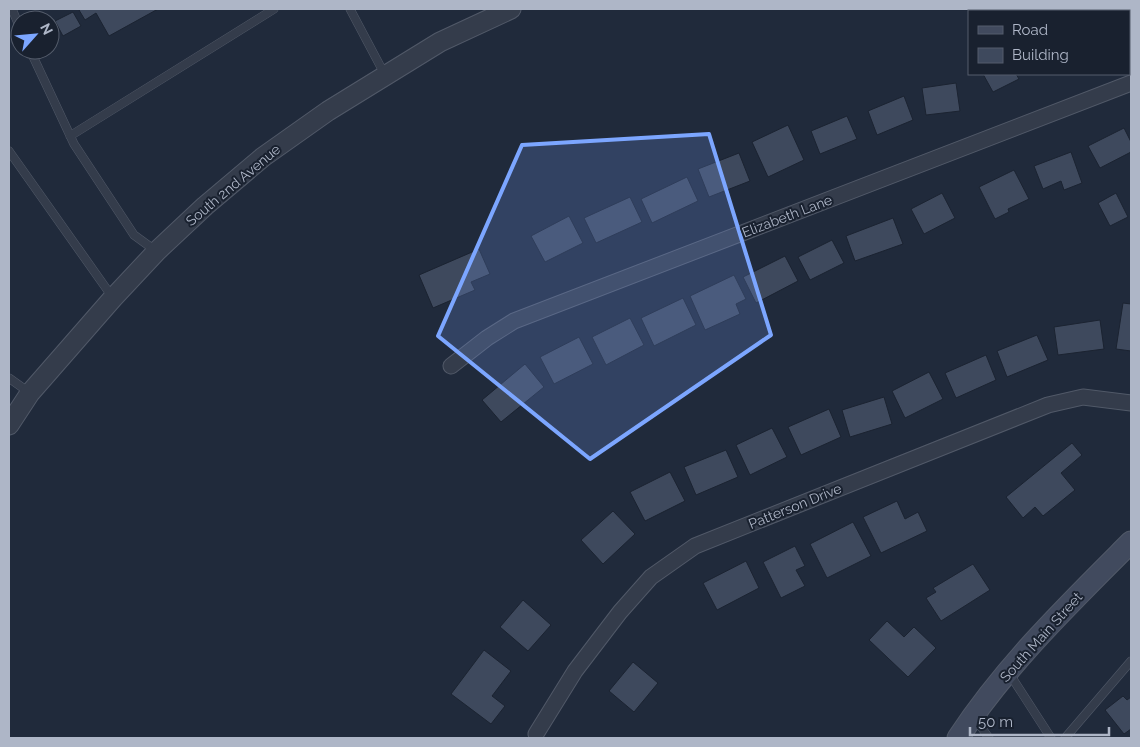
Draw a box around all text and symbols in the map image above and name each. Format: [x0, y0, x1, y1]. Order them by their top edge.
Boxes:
north arrow [10, 10, 60, 60]
legend [968, 10, 1130, 75]
text: N [37, 21, 56, 37]
text: Road [1012, 21, 1048, 39]
text: Building [1012, 46, 1069, 64]
street label: South 2nd Avenue [183, 141, 283, 229]
street label: Elizabeth Lane [740, 191, 834, 241]
street label: Patterson Drive [746, 480, 844, 532]
street label: South Main Street [997, 589, 1086, 685]
scale bar [970, 704, 1109, 736]
text: 50 m [978, 713, 1013, 731]

